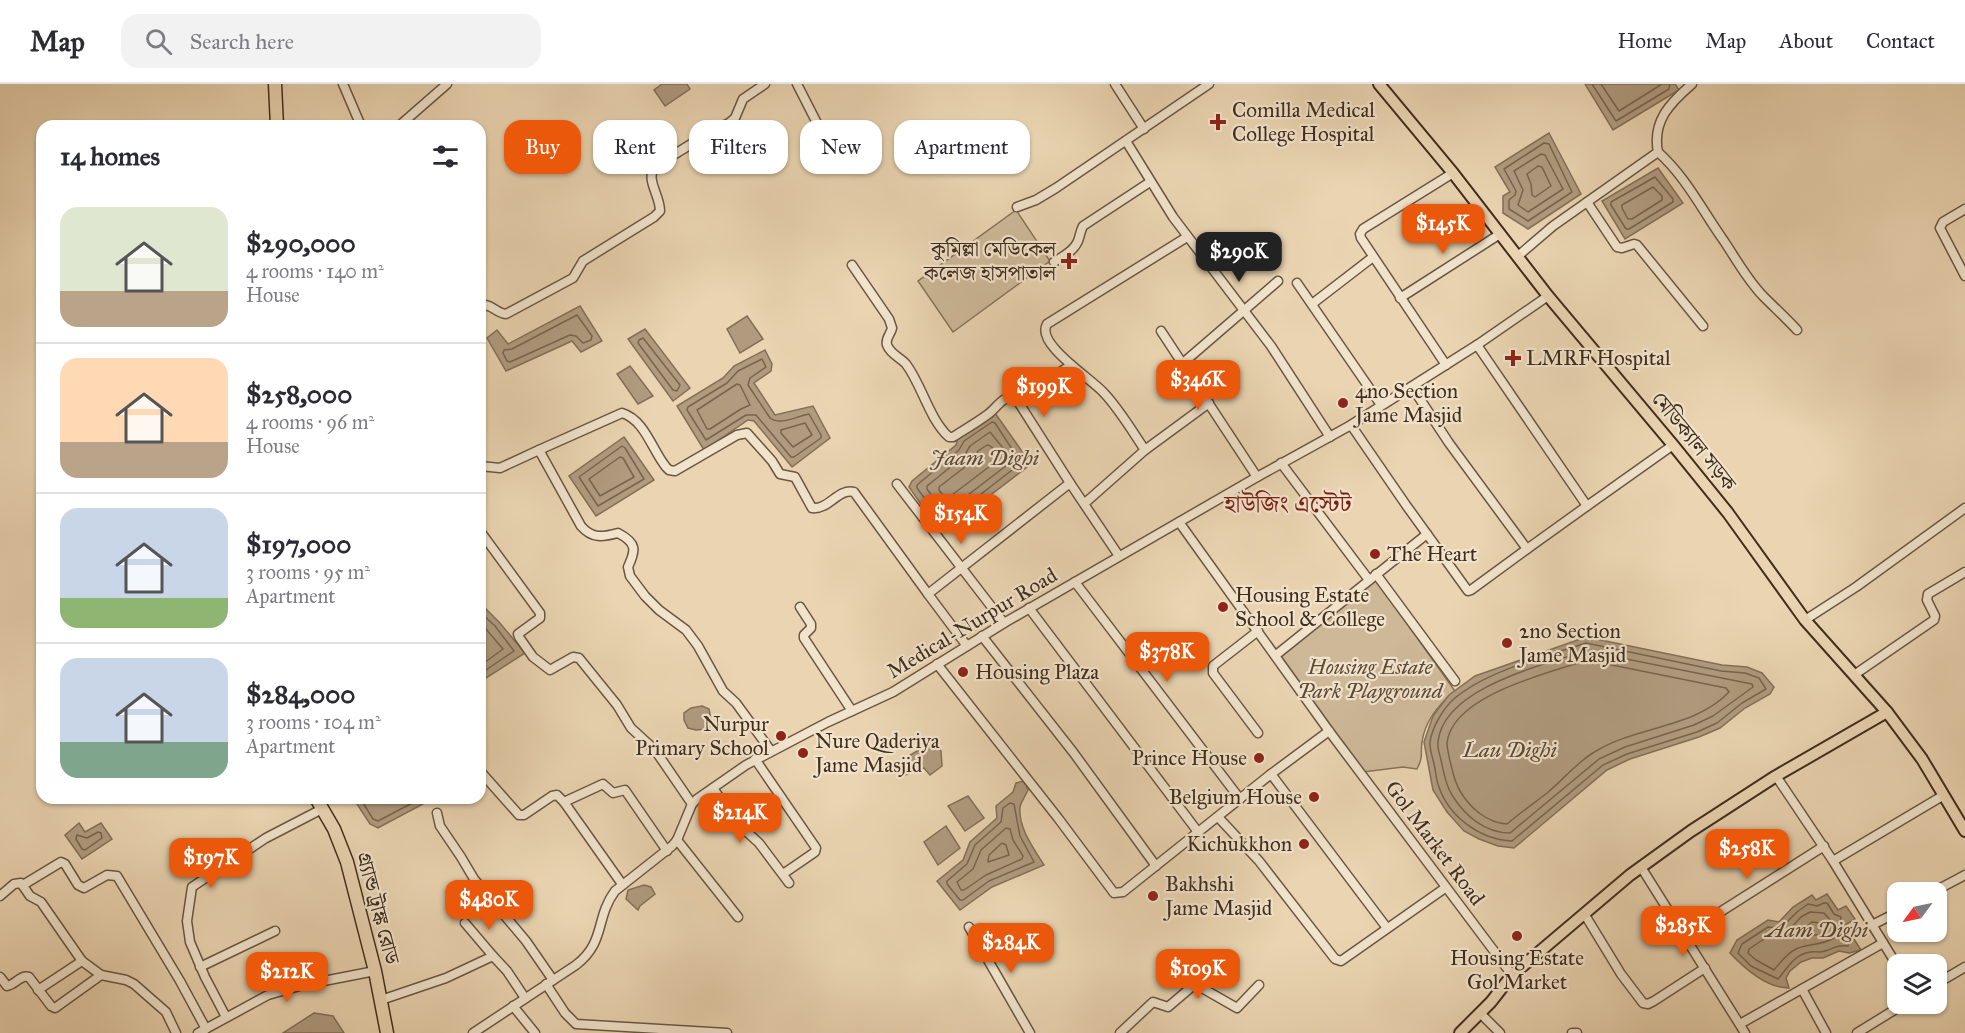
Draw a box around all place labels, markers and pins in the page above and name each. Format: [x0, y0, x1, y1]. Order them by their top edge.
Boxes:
place label: Comilla Medical College Hospital [1232, 97, 1375, 147]
marker: Comilla Medical College Hospital [1209, 113, 1227, 131]
pin: $145K [1401, 204, 1485, 255]
pin: $290K [1197, 232, 1281, 283]
place label: কুমিল্লা মেডিকেল কলেজ হাসপাতাল [923, 236, 1057, 286]
marker: কুমিল্লা মেডিকেল কলেজ হাসপাতাল [1060, 252, 1078, 270]
place label: LMRF Hospital [1526, 345, 1671, 371]
marker: LMRF Hospital [1504, 349, 1522, 367]
pin: $346K [1156, 360, 1240, 411]
pin: $199K [1002, 367, 1086, 418]
place label: 4no Section Jame Masjid [1353, 378, 1463, 428]
marker: 4no Section Jame Masjid [1336, 396, 1350, 410]
pin: $154K [919, 494, 1003, 545]
place label: The Heart [1387, 541, 1478, 567]
marker: The Heart [1368, 547, 1382, 561]
place label: Housing Estate School & College [1235, 582, 1385, 632]
marker: Housing Estate School & College [1216, 600, 1230, 614]
place label: 2no Section Jame Masjid [1517, 618, 1627, 668]
pin: $378K [1125, 632, 1209, 683]
marker: 2no Section Jame Masjid [1500, 636, 1514, 650]
place label: Housing Plaza [975, 659, 1099, 685]
marker: Housing Plaza [956, 665, 970, 679]
place label: Nurpur Primary School [635, 711, 769, 761]
place label: Nure Qaderiya Jame Masjid [813, 728, 940, 778]
marker: Nurpur Primary School [774, 729, 788, 743]
place label: Prince House [1132, 745, 1247, 771]
marker: Nure Qaderiya Jame Masjid [796, 746, 810, 760]
marker: Prince House [1252, 751, 1266, 765]
place label: Belgium House [1169, 784, 1302, 810]
marker: Belgium House [1307, 790, 1321, 804]
pin: $214K [698, 793, 782, 844]
pin: $258K [1705, 829, 1789, 880]
place label: Kichukkhon [1187, 831, 1292, 857]
marker: Kichukkhon [1297, 837, 1311, 851]
pin: $197K [169, 838, 253, 889]
place label: Bakhshi Jame Masjid [1163, 871, 1273, 921]
pin: $480K [447, 880, 531, 931]
marker: Bakhshi Jame Masjid [1146, 889, 1160, 903]
pin: $285K [1641, 906, 1725, 957]
pin: $284K [969, 923, 1053, 974]
marker: Housing Estate Gol Market [1510, 929, 1524, 943]
place label: Housing Estate Gol Market [1450, 945, 1584, 995]
pin: $109K [1156, 949, 1240, 1000]
pin: $212K [245, 952, 329, 1003]

